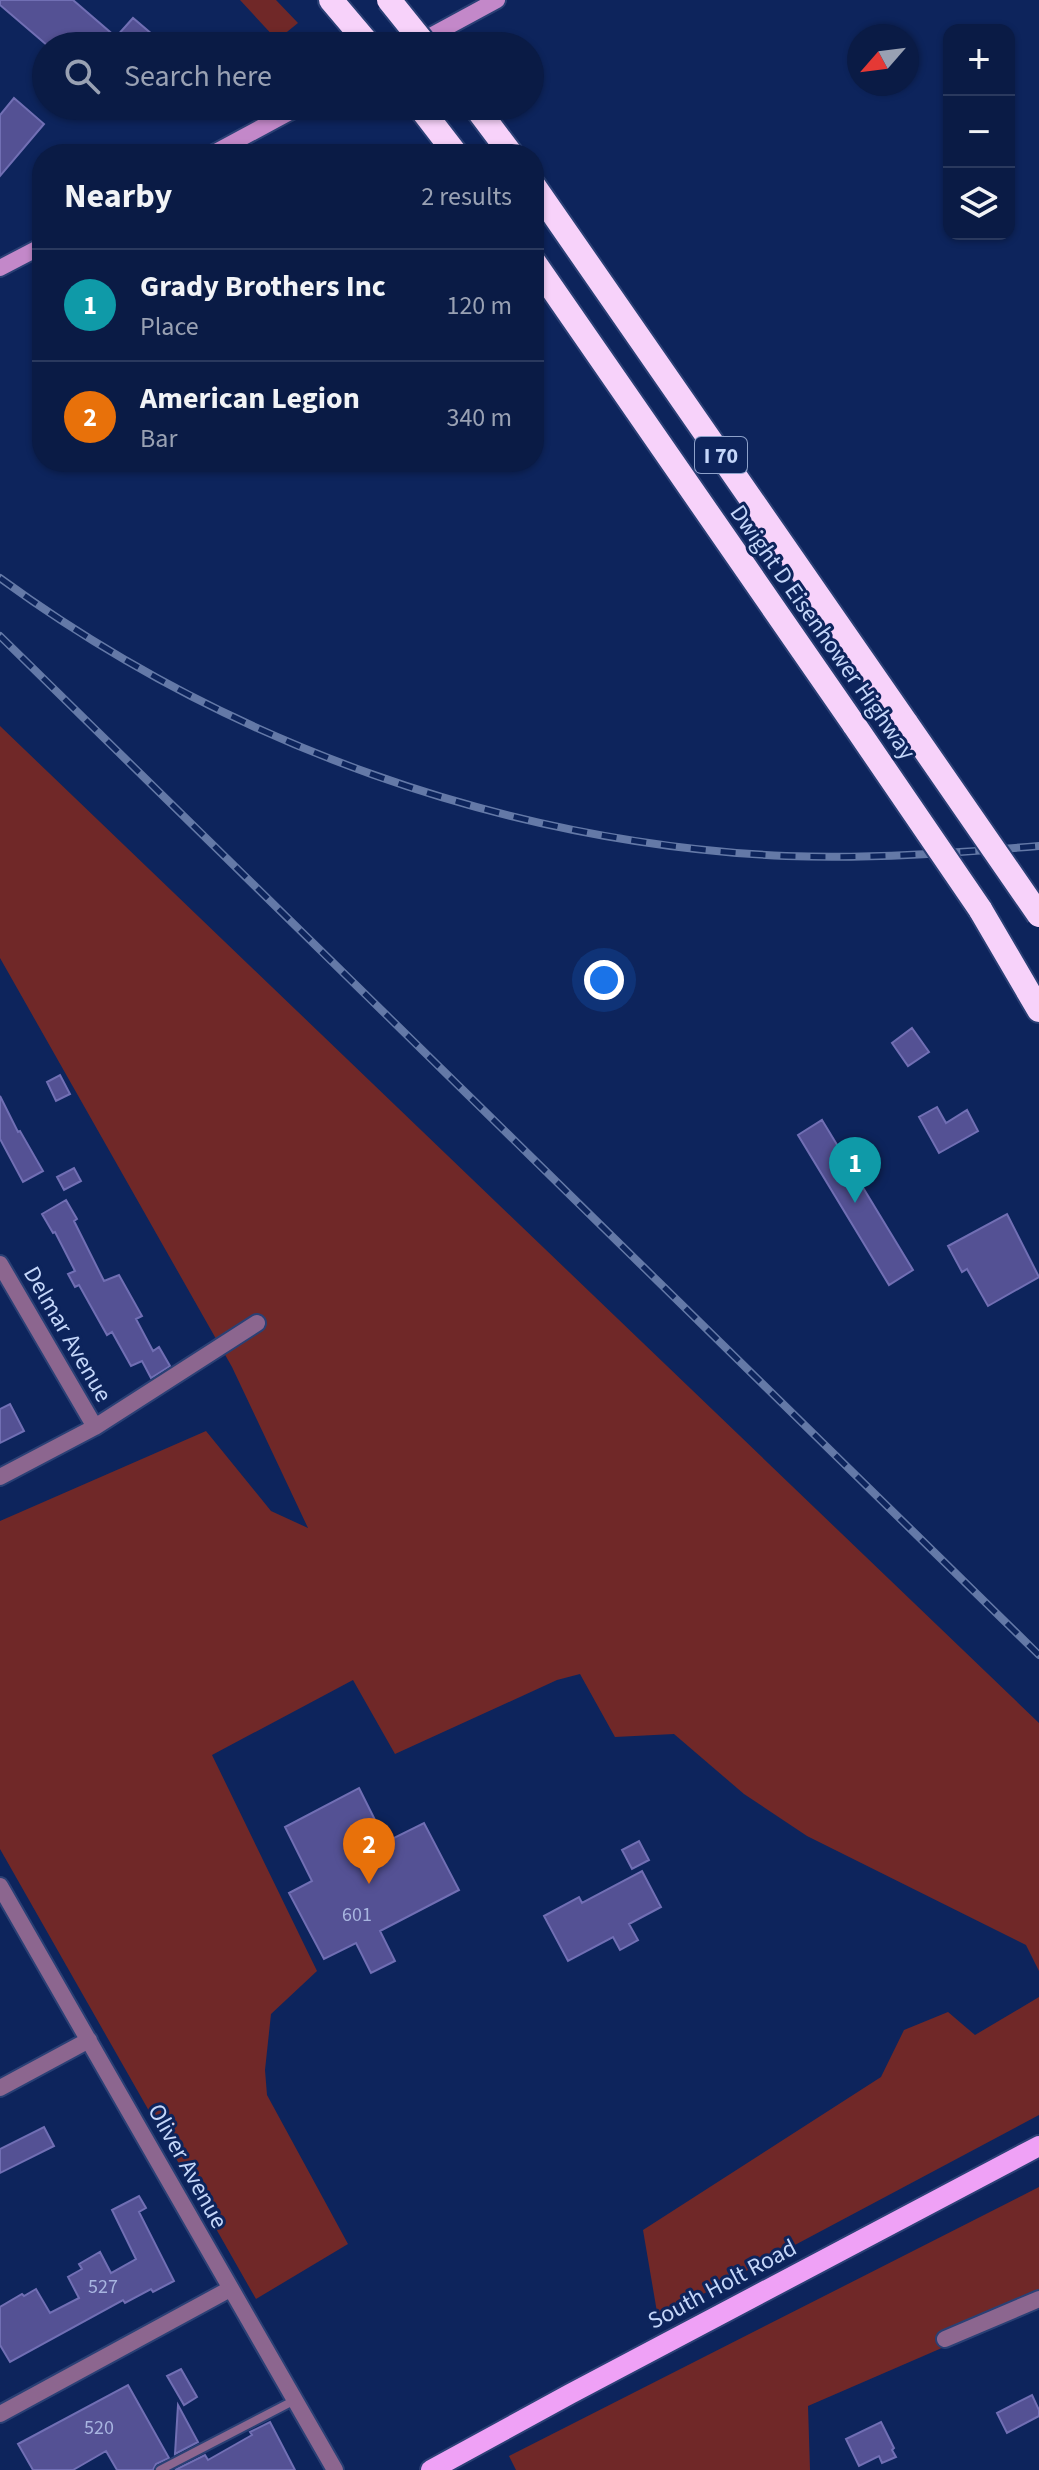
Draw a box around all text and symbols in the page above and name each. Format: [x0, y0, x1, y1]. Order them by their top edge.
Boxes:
north arrow [847, 24, 919, 96]
map controls [943, 24, 1015, 240]
button: + [943, 24, 1015, 96]
search box [32, 32, 544, 120]
icon: search [60, 54, 104, 98]
text: Search here [124, 55, 272, 98]
button: − [943, 96, 1015, 168]
button: layers [943, 168, 1015, 240]
text: Nearby [64, 172, 172, 221]
text: 2 results [421, 178, 512, 215]
text: Grady Brothers Inc [140, 265, 386, 308]
text: 1 [83, 287, 97, 324]
text: 120 m [446, 287, 512, 324]
text: Place [140, 308, 199, 345]
text: American Legion [140, 377, 360, 420]
text: 2 [83, 399, 97, 436]
text: 340 m [446, 399, 512, 436]
text: Bar [140, 420, 177, 457]
road number: I 70 [695, 437, 747, 473]
street label: Dwight D Eisenhower Highway [721, 498, 924, 767]
your location [584, 960, 624, 1000]
pin: 1 [829, 1137, 881, 1203]
street label: Delmar Avenue [14, 1260, 121, 1409]
pin: 2 [343, 1818, 395, 1884]
house number: 601 [342, 1901, 372, 1929]
street label: Oliver Avenue [139, 2097, 236, 2235]
street label: South Holt Road [642, 2230, 803, 2338]
house number: 527 [88, 2273, 118, 2301]
house number: 520 [84, 2414, 114, 2442]

